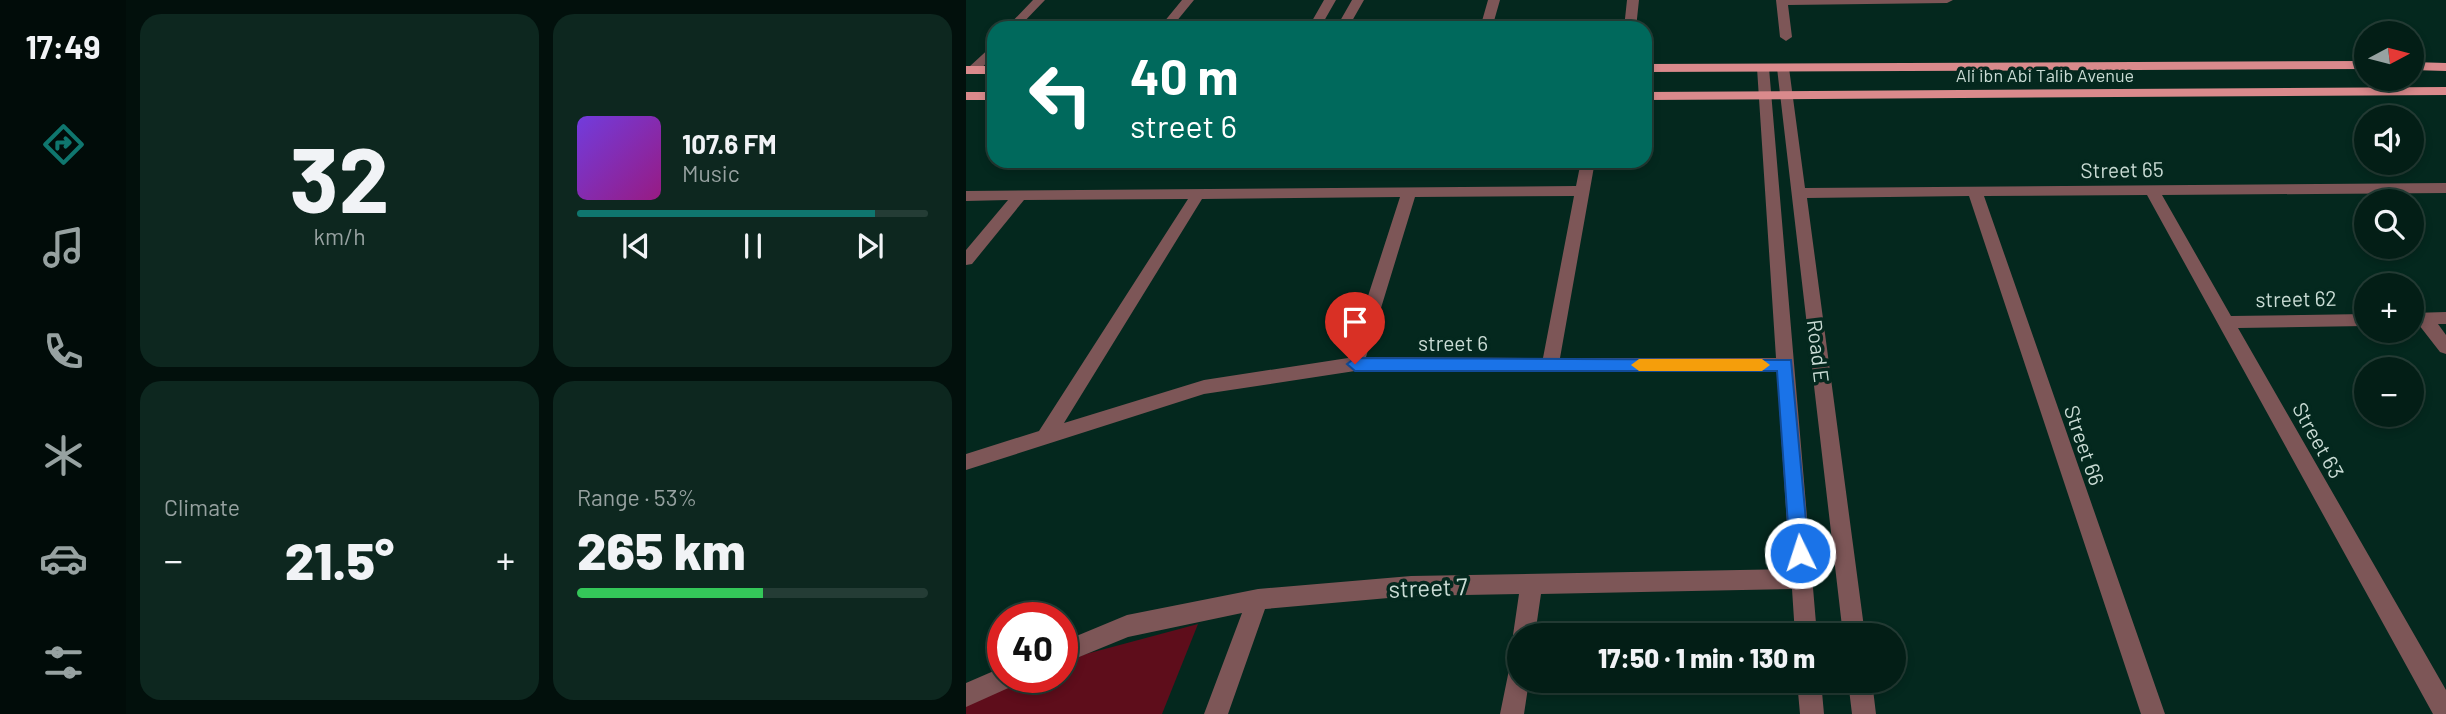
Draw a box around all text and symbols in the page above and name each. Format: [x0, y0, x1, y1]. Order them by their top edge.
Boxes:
north arrow [2354, 21, 2424, 91]
map controls [2354, 21, 2424, 427]
text: 17:49 [25, 27, 101, 65]
text: 40 m [1130, 46, 1238, 105]
icon: left [1015, 49, 1106, 140]
street label: Ali ibn Abi Talib Avenue [1956, 64, 2134, 86]
button: sound [2354, 105, 2424, 175]
text: street 6 [1130, 106, 1237, 144]
icon: directions [39, 120, 88, 169]
text: 32 [289, 122, 390, 231]
text: 107.6 FM [682, 128, 777, 159]
street label: Street 65 [2080, 156, 2164, 182]
text: Music [682, 159, 740, 187]
button: search [2354, 189, 2424, 259]
text: km/h [313, 222, 366, 250]
icon: music [39, 223, 88, 272]
icon: previous [617, 227, 655, 265]
icon: pause [734, 227, 772, 265]
icon: next [851, 227, 889, 265]
button: + [2354, 273, 2424, 343]
street label: street 62 [2255, 285, 2337, 311]
pin [1325, 292, 1385, 364]
icon: arrive [1336, 303, 1374, 341]
street label: Road E [1803, 318, 1835, 384]
icon: phone [39, 327, 88, 376]
street label: street 6 [1418, 330, 1488, 355]
button: − [2354, 357, 2424, 427]
street label: Street 63 [2288, 398, 2350, 482]
street label: Street 66 [2060, 402, 2110, 488]
icon: climate [39, 431, 88, 480]
text: Range · 53% [577, 483, 697, 511]
text: Climate [164, 493, 240, 521]
position arrow [1763, 516, 1837, 590]
text: 265 km [577, 518, 746, 580]
text: 21.5° [285, 528, 394, 590]
icon: car [39, 534, 88, 583]
text: − [164, 536, 183, 582]
text: + [496, 536, 515, 582]
street label: street 7 [1388, 571, 1468, 603]
speed limit sign: 40 [987, 602, 1078, 693]
icon: filters [39, 638, 88, 687]
text: 17:50 · 1 min · 130 m [1598, 642, 1815, 673]

